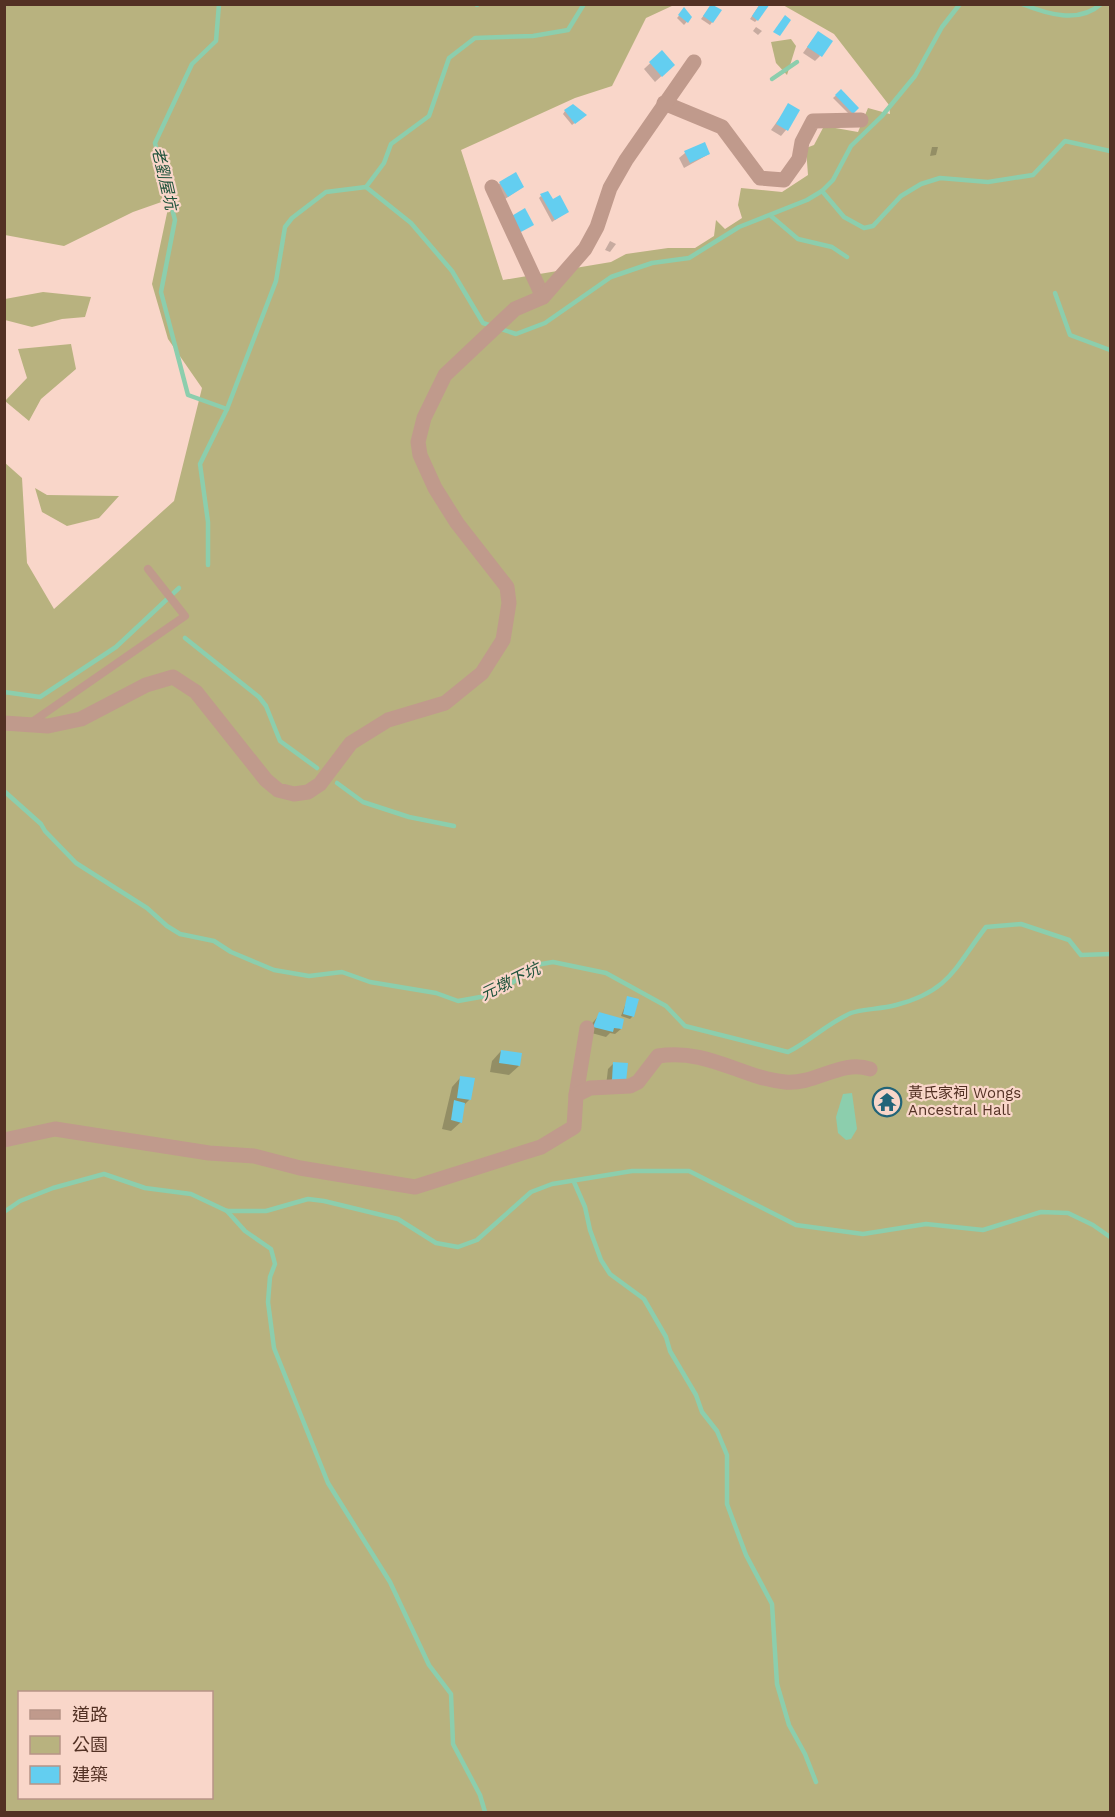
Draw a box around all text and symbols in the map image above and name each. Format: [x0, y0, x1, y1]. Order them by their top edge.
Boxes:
water label: 老劉屋坑 [148, 145, 181, 213]
water label: 元墩下坑 [477, 958, 545, 1004]
place label: 黃氏家祠 Wongs Ancestral Hall [908, 1084, 1021, 1119]
temple icon: 黃氏家祠 Wongs Ancestral Hall [871, 1086, 903, 1118]
legend [18, 1691, 213, 1799]
text: 道路 [72, 1704, 108, 1725]
text: 公園 [72, 1734, 108, 1755]
text: 建築 [72, 1764, 108, 1785]

